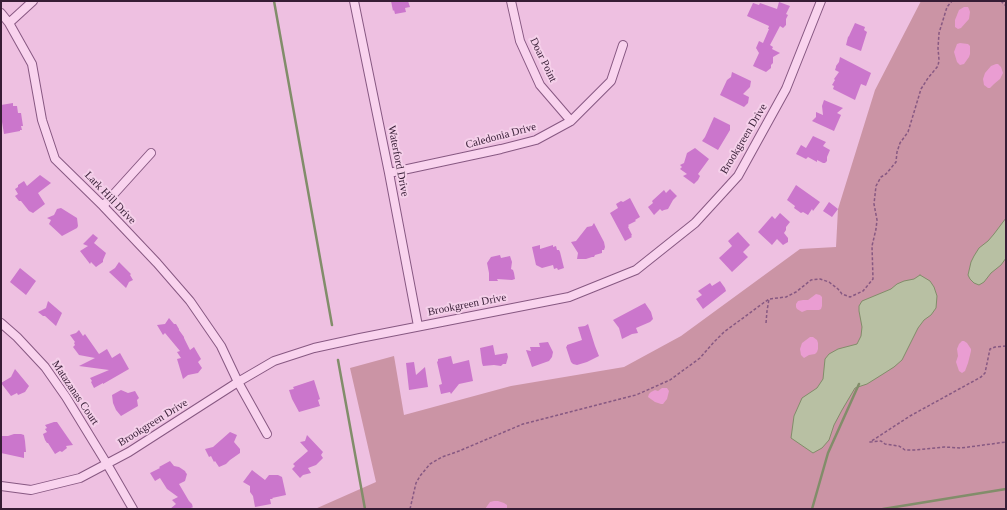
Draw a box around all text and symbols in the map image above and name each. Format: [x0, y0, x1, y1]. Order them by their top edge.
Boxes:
street label: Doar Point [527, 36, 559, 84]
street label: Brookgreen Drive [718, 101, 770, 177]
street label: Caledonia Drive [464, 120, 538, 152]
street label: Waterford Drive [385, 124, 411, 198]
street label: Lark Hill Drive [81, 169, 139, 227]
street label: Brookgreen Drive [427, 291, 507, 319]
street label: Matazanas Court [49, 358, 101, 428]
street label: Brookgreen Drive [116, 396, 190, 450]

